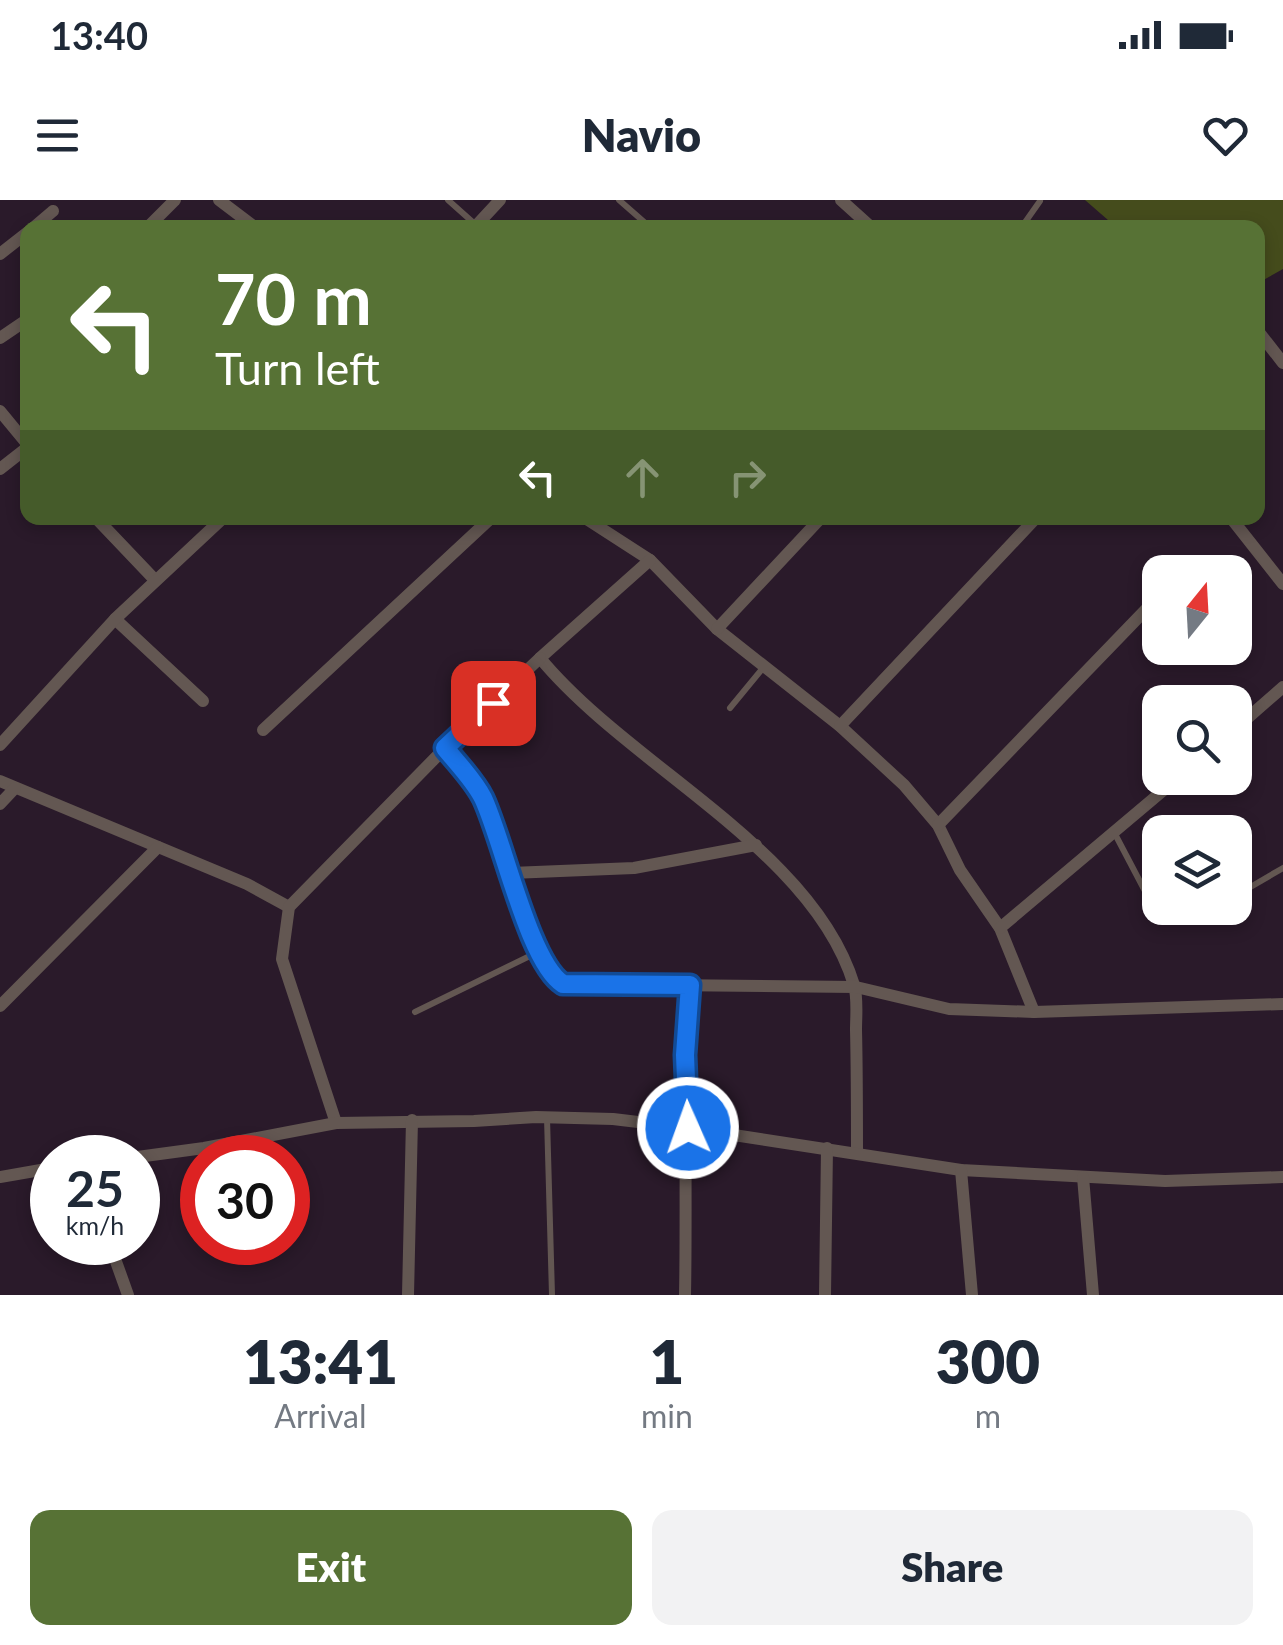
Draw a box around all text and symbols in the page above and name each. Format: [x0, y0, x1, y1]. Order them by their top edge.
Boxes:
text: 13:40 [50, 12, 148, 58]
icon: menu [30, 108, 85, 163]
text: Navio [582, 108, 701, 162]
icon: heart [1198, 108, 1253, 163]
text: 70 m [215, 256, 372, 340]
icon: left [50, 260, 180, 390]
text: Turn left [215, 341, 380, 395]
icon: left [510, 450, 565, 505]
icon: ahead [615, 450, 670, 505]
icon: right [720, 450, 775, 505]
north arrow [1142, 555, 1252, 665]
map controls [1142, 555, 1252, 925]
pin [451, 661, 536, 746]
icon: arrive [466, 676, 521, 731]
button: search [1142, 685, 1252, 795]
button: layers [1142, 815, 1252, 925]
position arrow [636, 1076, 740, 1180]
speed limit sign: 30 [180, 1135, 310, 1265]
text: 25 [66, 1158, 124, 1218]
text: km/h [66, 1210, 124, 1240]
text: 13:41 [243, 1325, 398, 1397]
text: 1 [649, 1325, 684, 1397]
text: 300 [936, 1325, 1040, 1397]
text: Arrival [274, 1396, 367, 1435]
text: min [641, 1396, 693, 1435]
text: m [975, 1396, 1001, 1435]
button: Exit [30, 1510, 632, 1625]
button: Share [652, 1510, 1253, 1625]

